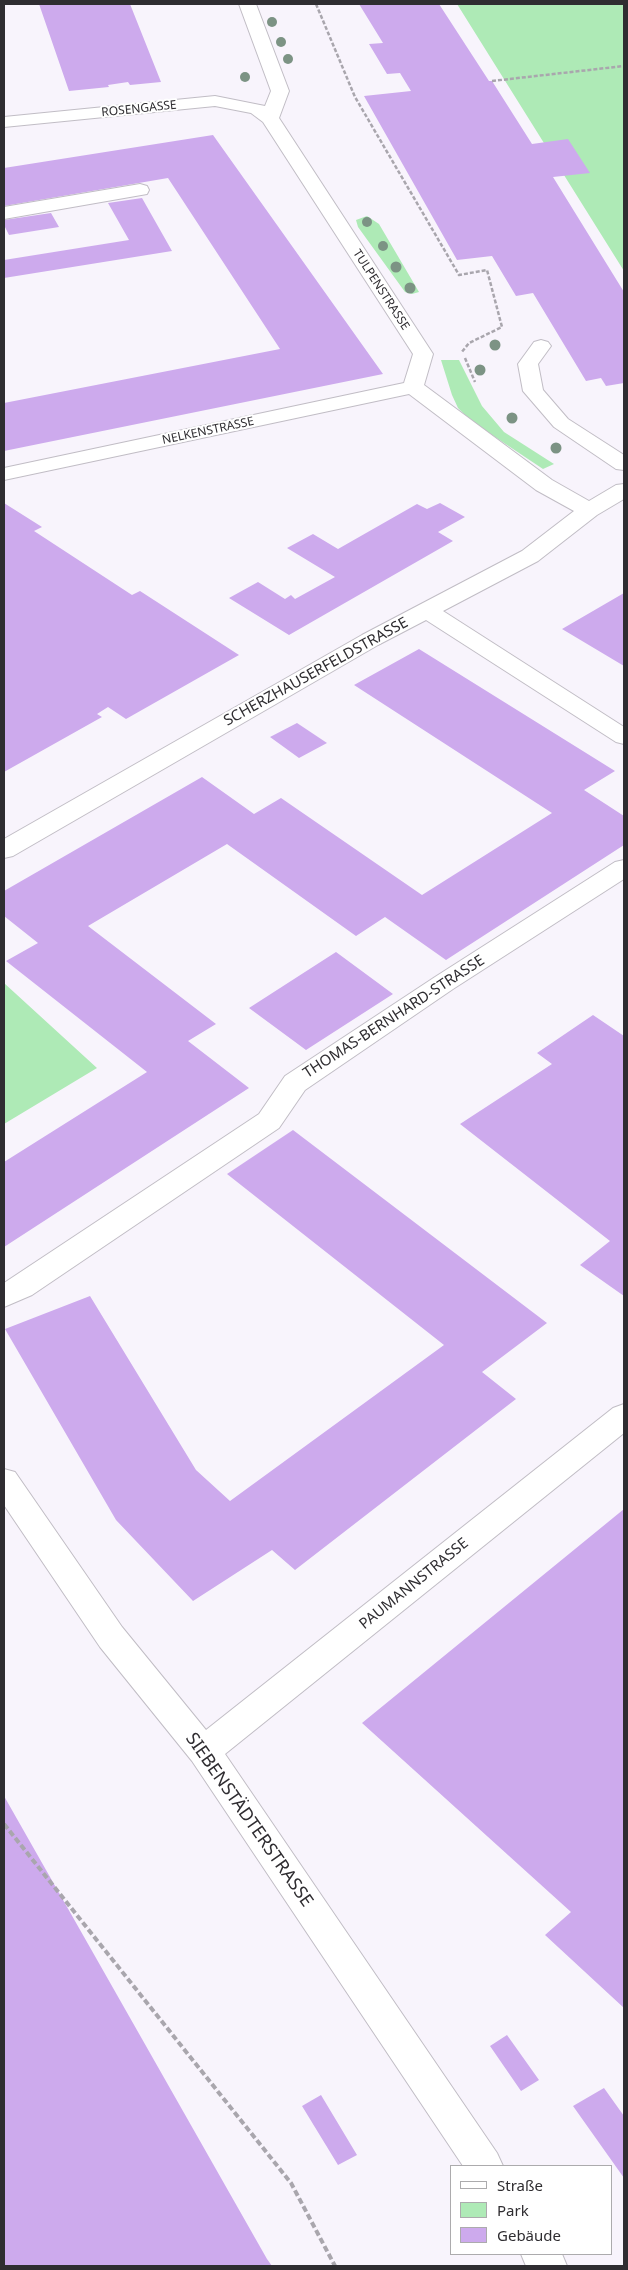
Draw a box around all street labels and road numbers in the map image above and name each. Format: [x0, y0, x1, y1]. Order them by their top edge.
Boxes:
street label: ROSENGASSE [101, 98, 177, 120]
street label: TULPENSTRASSE [350, 247, 412, 333]
street label: NELKENSTRASSE [161, 414, 255, 448]
street label: SCHERZHAUSERFELDSTRASSE [221, 614, 411, 730]
street label: THOMAS-BERNHARD-STRASSE [300, 952, 488, 1082]
street label: PAUMANNSTRASSE [356, 1534, 472, 1634]
street label: SIEBENSTÄDTERSTRASSE [181, 1729, 317, 1911]

